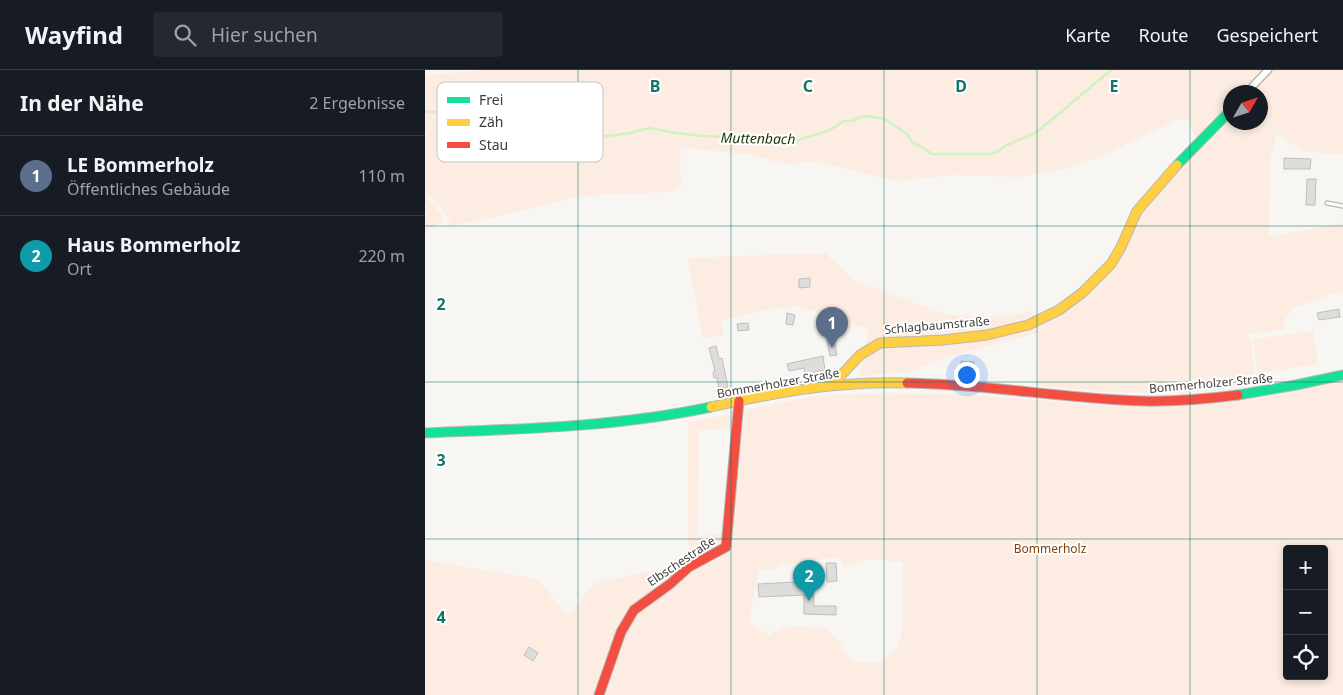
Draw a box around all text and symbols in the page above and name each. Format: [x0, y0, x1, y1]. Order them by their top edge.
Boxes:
search box [153, 12, 503, 57]
text: Wayfind [25, 18, 123, 51]
icon: search [171, 21, 199, 49]
text: Hier suchen [211, 22, 318, 48]
text: Karte [1065, 23, 1111, 47]
text: Route [1139, 23, 1188, 47]
text: Gespeichert [1216, 23, 1318, 47]
text: B [650, 75, 660, 97]
text: C [803, 75, 813, 97]
text: D [955, 75, 967, 97]
text: E [1110, 75, 1119, 97]
legend [437, 82, 603, 162]
north arrow [1223, 85, 1268, 130]
text: In der Nähe [20, 89, 144, 117]
text: Frei [479, 90, 503, 109]
text: 2 Ergebnisse [309, 92, 405, 114]
text: Zäh [479, 112, 504, 131]
water label: Muttenbach [720, 128, 796, 148]
text: Stau [479, 135, 508, 154]
text: LE Bommerholz [67, 152, 214, 178]
text: 1 [31, 165, 41, 187]
text: 110 m [358, 165, 405, 187]
text: Öffentliches Gebäude [67, 178, 230, 200]
text: Haus Bommerholz [67, 232, 240, 258]
text: 2 [31, 245, 41, 267]
text: 220 m [358, 245, 405, 267]
text: Ort [67, 258, 92, 280]
text: 2 [436, 293, 446, 315]
pin: 1 [816, 307, 848, 348]
street label: Schlagbaumstraße [884, 312, 991, 338]
your location [954, 362, 980, 388]
street label: Bommerholzer Straße [715, 364, 841, 402]
street label: Bommerholzer Straße [1148, 369, 1274, 397]
text: 3 [436, 449, 446, 471]
street label: Elbschestraße [644, 532, 719, 590]
park label: Bommerholz [1014, 540, 1087, 557]
map controls [1283, 545, 1328, 680]
button: + [1283, 545, 1328, 590]
pin: 2 [793, 560, 825, 601]
button: − [1283, 590, 1328, 635]
text: 4 [436, 606, 446, 628]
button: locate [1283, 635, 1328, 680]

